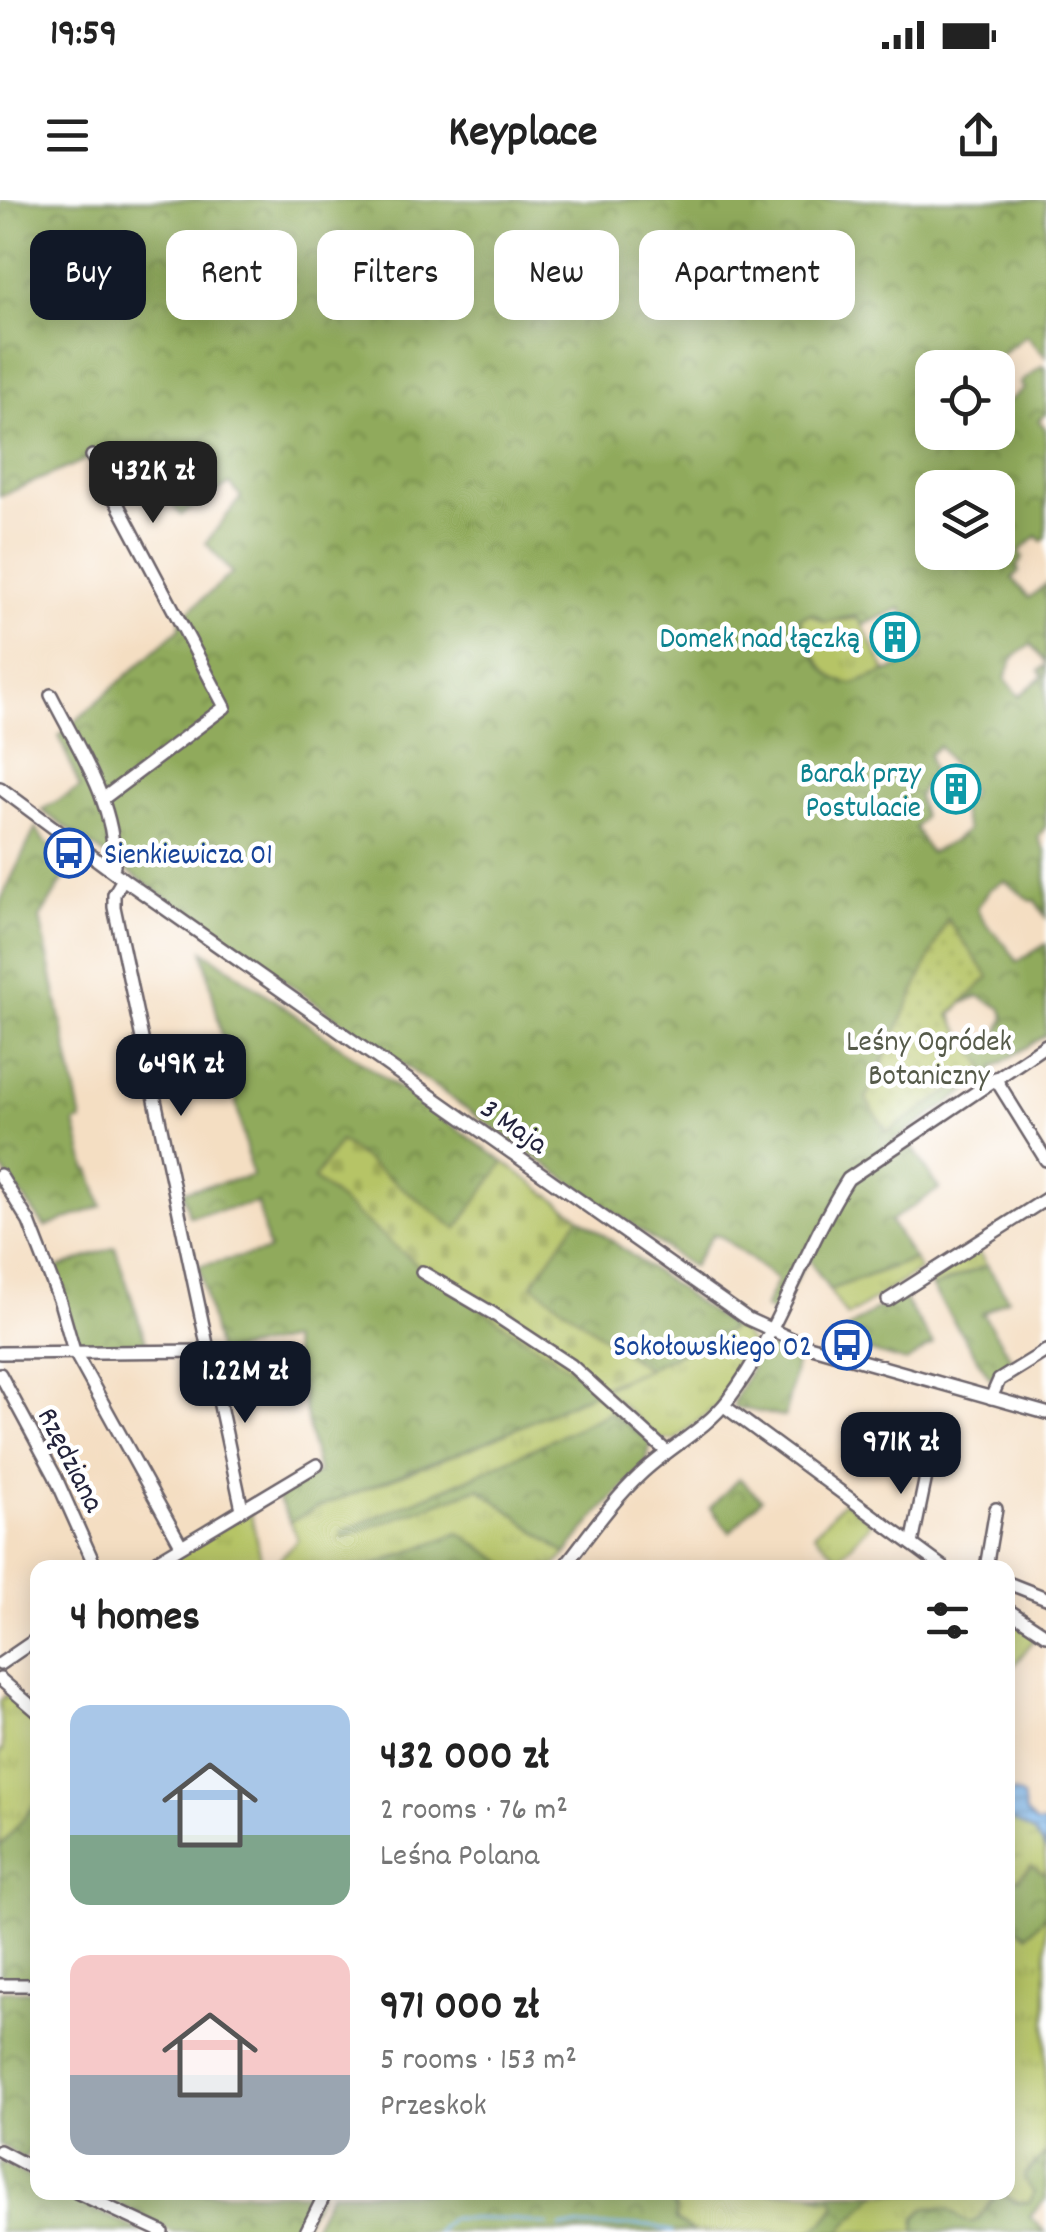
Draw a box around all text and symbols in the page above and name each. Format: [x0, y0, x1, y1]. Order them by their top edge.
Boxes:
text: 19:59 [50, 8, 117, 63]
text: Keyplace [448, 103, 598, 167]
icon: menu [40, 108, 95, 163]
icon: share [951, 108, 1006, 163]
chip: Buy [30, 230, 146, 320]
chip: Rent [166, 230, 297, 320]
chip: Filters [317, 230, 474, 320]
chip: New [494, 230, 619, 320]
chip: Apartment [639, 230, 855, 320]
map controls [915, 350, 1015, 570]
button: locate [915, 350, 1015, 450]
pin: 432K zł [61, 441, 245, 526]
text: 432K zł [111, 450, 195, 496]
button: layers [915, 470, 1015, 570]
building icon: Domek nad łączką [869, 611, 921, 663]
place label: Domek nad łączką [659, 620, 860, 663]
place label: Barak przy Postulacie [800, 755, 922, 832]
building icon: Barak przy Postulacie [930, 763, 982, 815]
bus stop icon: Sienkiewicza 01 [43, 827, 95, 879]
place label: Sienkiewicza 01 [104, 836, 273, 879]
park label: Leśny Ogródek Botaniczny [846, 1023, 1012, 1100]
pin: 649K zł [89, 1034, 273, 1119]
text: 649K zł [138, 1043, 224, 1089]
street label: 3 Maja [470, 1090, 556, 1168]
bus stop icon: Sokołowskiego 02 [821, 1319, 873, 1371]
place label: Sokołowskiego 02 [613, 1328, 812, 1371]
pin: 1.22M zł [142, 1341, 348, 1426]
text: 1.22M zł [202, 1350, 288, 1396]
street label: Rzędziana [23, 1401, 113, 1522]
pin: 971K zł [809, 1412, 993, 1497]
text: 971K zł [863, 1421, 939, 1467]
text: 4 homes [70, 1590, 200, 1650]
icon: filters [920, 1593, 975, 1648]
text: 432 000 zł [380, 1729, 549, 1789]
icon: home [150, 1745, 270, 1865]
text: 2 rooms · 76 m² [380, 1789, 568, 1835]
text: Leśna Polana [380, 1835, 539, 1881]
text: 971 000 zł [380, 1979, 539, 2039]
icon: home [150, 1995, 270, 2115]
text: 5 rooms · 153 m² [380, 2039, 577, 2085]
text: Przeskok [380, 2085, 487, 2131]

